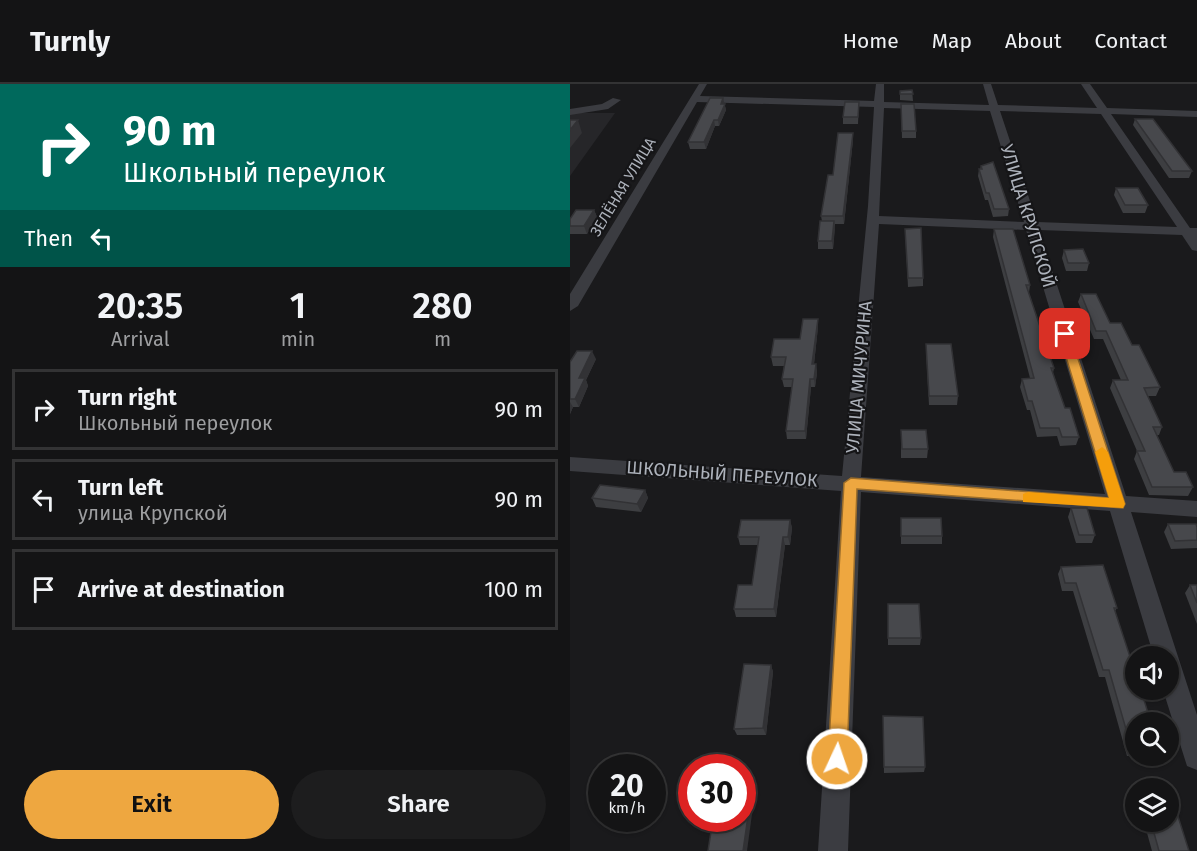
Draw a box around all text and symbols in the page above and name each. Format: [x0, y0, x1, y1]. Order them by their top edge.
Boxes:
text: Turnly [30, 25, 110, 58]
text: Home [843, 28, 899, 54]
text: Map [932, 28, 972, 54]
text: About [1005, 28, 1062, 54]
text: Contact [1095, 28, 1167, 54]
text: 90 m [123, 106, 217, 156]
icon: right [24, 108, 102, 186]
street label: ЗЕЛЁНАЯ УЛИЦА [586, 134, 660, 240]
street label: УЛИЦА КРУПСКОЙ [996, 142, 1060, 290]
text: Школьный переулок [123, 157, 386, 189]
icon: left [85, 222, 118, 255]
text: Then [24, 225, 73, 252]
text: 20:35 [97, 284, 183, 328]
text: 1 [290, 284, 306, 328]
text: 280 [413, 284, 473, 328]
street label: УЛИЦА МИЧУРИНА [841, 299, 877, 454]
pin [1039, 308, 1090, 359]
icon: arrive [1048, 317, 1081, 350]
text: Arrival [111, 327, 170, 351]
text: min [281, 327, 315, 351]
text: m [434, 327, 451, 351]
text: Turn right [78, 384, 177, 411]
icon: right [27, 393, 60, 426]
text: 90 m [494, 396, 543, 423]
text: Школьный переулок [78, 411, 272, 435]
street label: ШКОЛЬНЫЙ ПЕРЕУЛОК [626, 456, 819, 492]
text: Turn left [78, 474, 163, 501]
icon: left [27, 483, 60, 516]
text: 90 m [494, 486, 543, 513]
text: улица Крупской [78, 501, 228, 525]
icon: arrive [27, 573, 60, 606]
text: Arrive at destination [78, 576, 285, 603]
text: 100 m [484, 576, 543, 603]
map controls [1125, 646, 1179, 832]
button: sound [1125, 646, 1179, 700]
button: search [1125, 712, 1179, 766]
position arrow [805, 727, 869, 791]
speed limit sign: 30 [678, 754, 756, 832]
text: 20 [610, 768, 644, 804]
button: Exit [24, 770, 279, 839]
button: Share [291, 770, 546, 839]
button: layers [1125, 778, 1179, 832]
text: km/h [608, 799, 646, 817]

